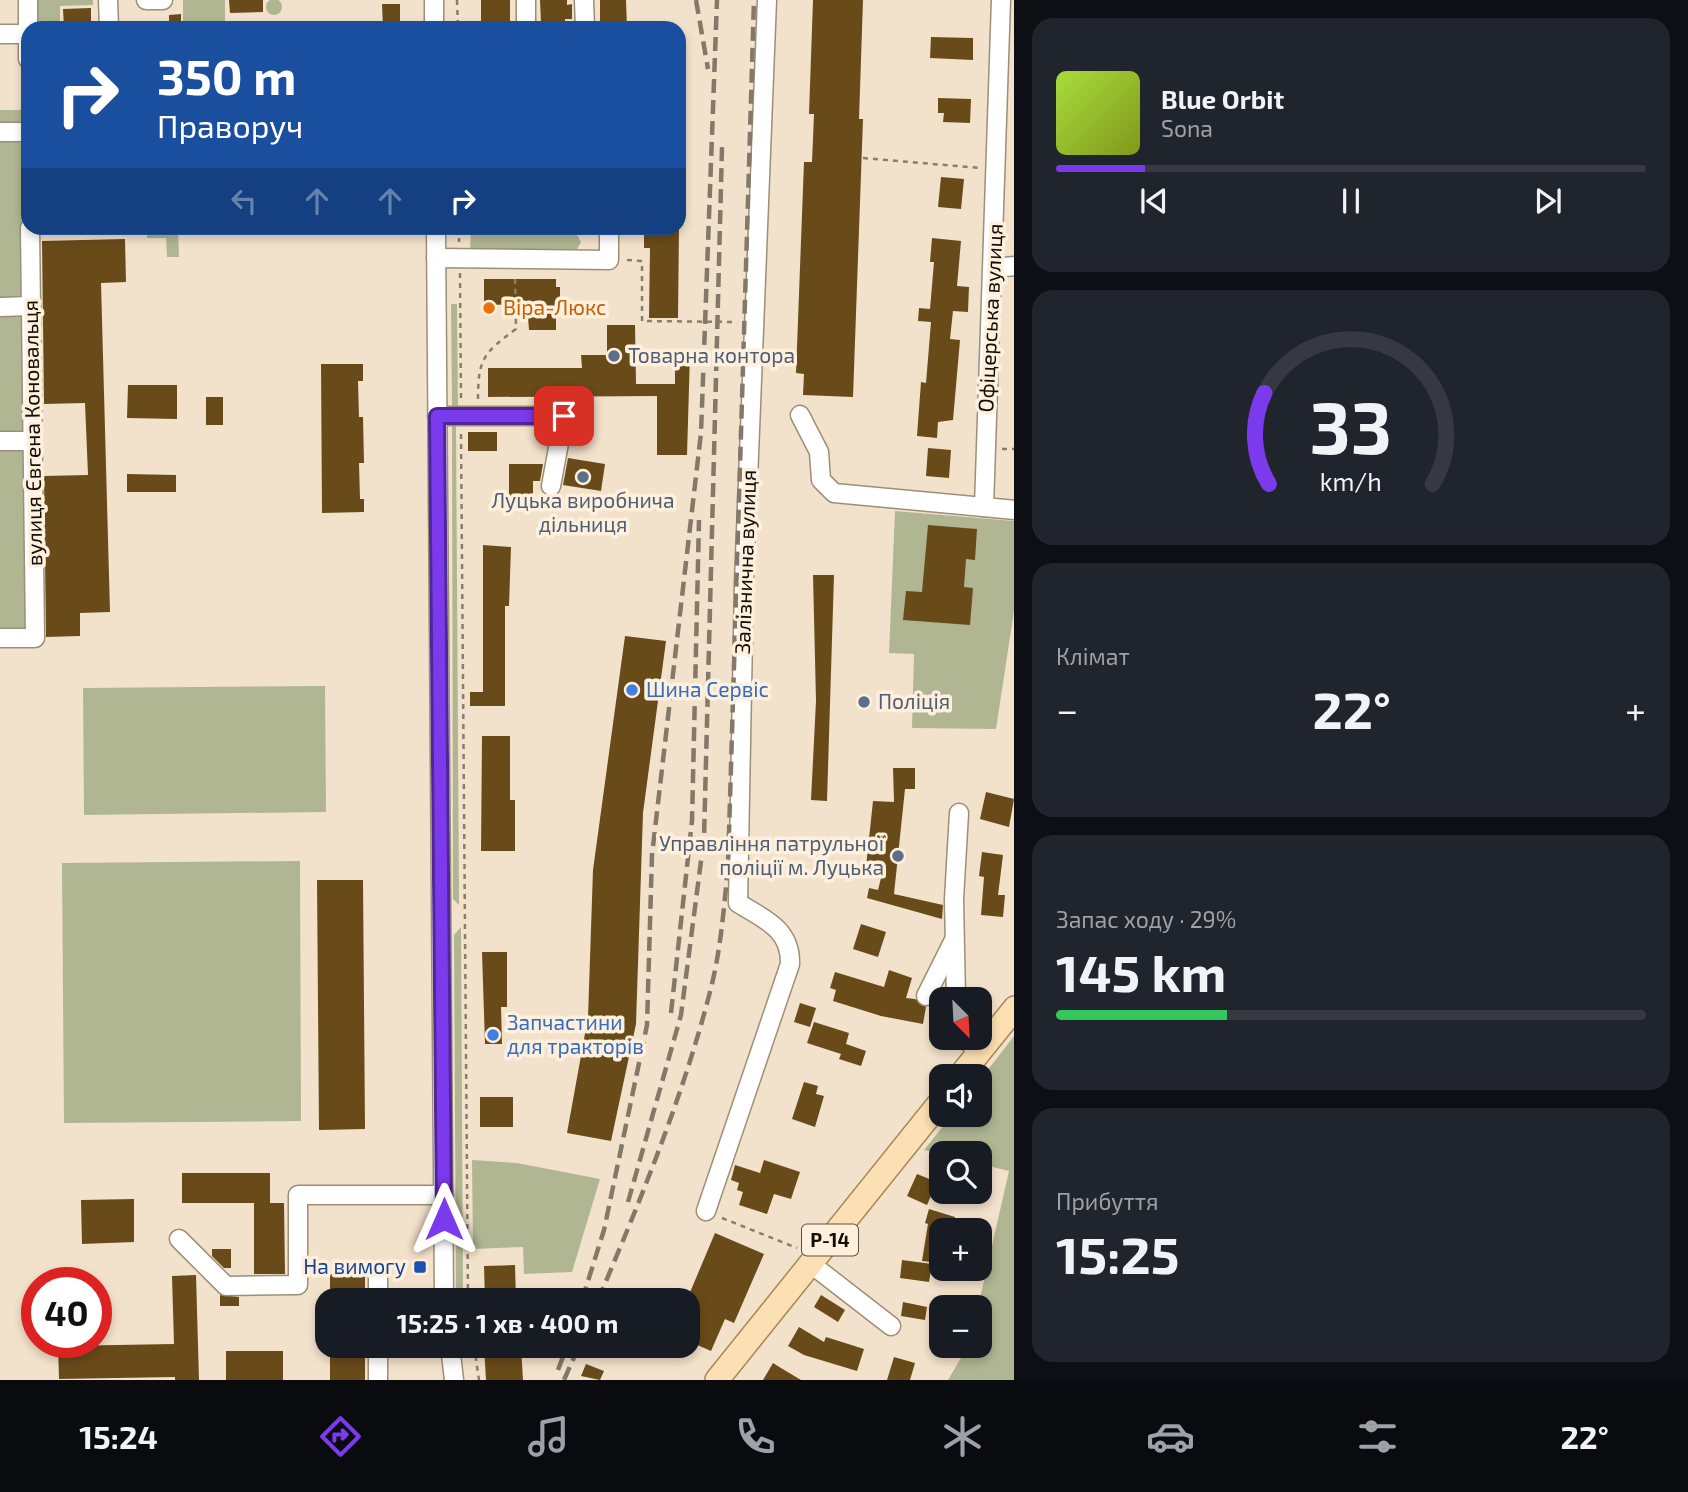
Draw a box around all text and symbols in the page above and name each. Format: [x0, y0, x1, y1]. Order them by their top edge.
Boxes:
text: 350 m [157, 46, 297, 105]
icon: right [42, 49, 133, 140]
text: Blue Orbit [1161, 83, 1284, 114]
text: Праворуч [157, 106, 303, 144]
text: Sona [1161, 114, 1213, 142]
icon: left [225, 182, 263, 220]
icon: ahead [298, 182, 336, 220]
icon: ahead [371, 182, 409, 220]
icon: right [444, 182, 482, 220]
icon: previous [1135, 182, 1173, 220]
icon: pause [1332, 182, 1370, 220]
icon: next [1529, 182, 1567, 220]
street label: Офіцерська вулиця [972, 223, 1008, 413]
place label: Віра-Люкс [503, 294, 606, 319]
street label: вулиця Євгена Коновальця [17, 300, 47, 566]
marker: Віра-Люкс [481, 300, 497, 316]
place label: Товарна контора [628, 342, 795, 367]
marker: Товарна контора [606, 348, 622, 364]
text: 33 [1310, 381, 1392, 469]
pin [534, 386, 594, 446]
icon: arrive [545, 397, 583, 435]
text: km/h [1320, 465, 1382, 495]
marker: Луцька виробнича дільниця [575, 469, 591, 485]
street label: Залізнична вулиця [729, 469, 761, 655]
place label: Луцька виробнича дільниця [491, 487, 675, 536]
text: Клімат [1056, 642, 1130, 670]
place label: Шина Сервіс [646, 676, 769, 701]
text: 22° [1312, 677, 1391, 739]
marker: Шина Сервіс [624, 682, 640, 698]
text: − [1056, 686, 1078, 732]
text: + [1625, 686, 1646, 732]
place label: Поліція [878, 688, 950, 713]
marker: Поліція [856, 694, 872, 710]
place label: Управління патрульної поліції м. Луцька [659, 830, 885, 880]
marker: Управління патрульної поліції м. Луцька [890, 848, 906, 864]
text: Запас ходу · 29% [1056, 905, 1236, 933]
text: 145 km [1056, 940, 1226, 1002]
north arrow [929, 987, 992, 1050]
map controls [929, 987, 992, 1358]
place label: Запчастини для тракторів [507, 1009, 644, 1058]
marker: Запчастини для тракторів [485, 1027, 501, 1043]
button: sound [929, 1064, 992, 1127]
button: search [929, 1141, 992, 1204]
position arrow [407, 1182, 481, 1256]
text: Прибуття [1056, 1187, 1159, 1215]
button: + [929, 1218, 992, 1281]
text: 15:25 [1056, 1222, 1179, 1284]
road number: Р-14 [802, 1224, 858, 1256]
place label: На вимогу [303, 1253, 406, 1279]
marker: На вимогу [412, 1259, 428, 1275]
speed limit sign: 40 [21, 1267, 112, 1358]
button: − [929, 1295, 992, 1358]
text: 15:25 · 1 хв · 400 m [397, 1307, 618, 1338]
icon: directions [316, 1412, 365, 1461]
icon: music [524, 1412, 573, 1461]
icon: phone [731, 1412, 780, 1461]
icon: climate [938, 1412, 987, 1461]
icon: car [1146, 1412, 1195, 1461]
icon: filters [1353, 1412, 1402, 1461]
text: 15:24 [79, 1417, 158, 1455]
text: 22° [1561, 1417, 1609, 1455]

